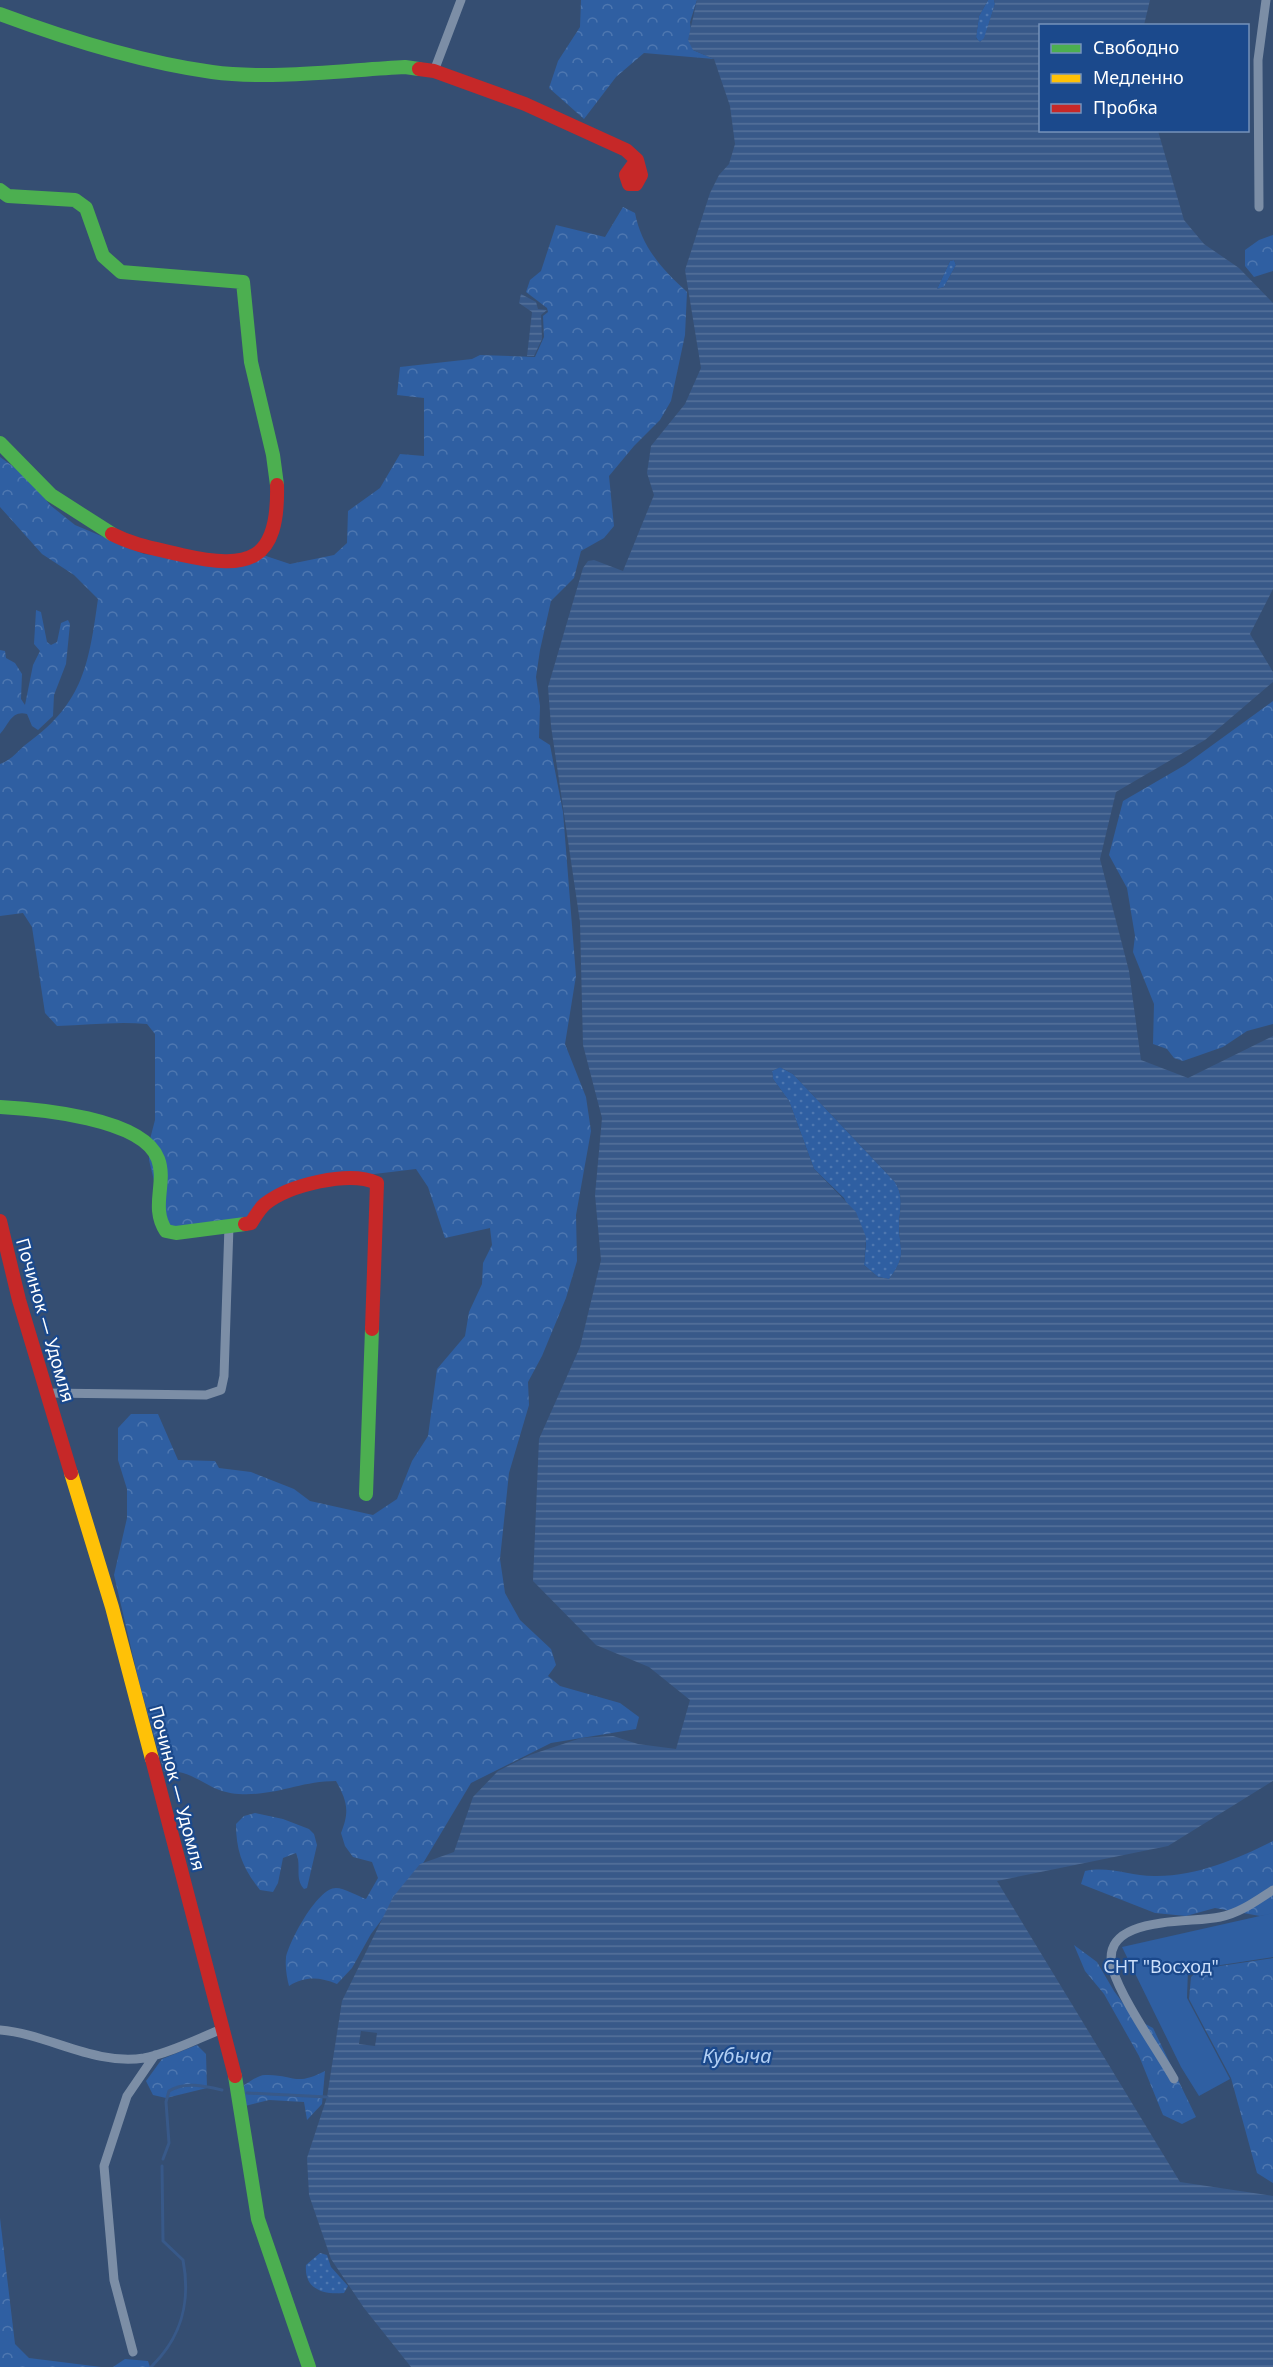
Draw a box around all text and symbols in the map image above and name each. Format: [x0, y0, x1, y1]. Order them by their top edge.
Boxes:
legend [1039, 24, 1249, 132]
text: Свободно [1093, 35, 1179, 59]
text: Медленно [1093, 65, 1184, 89]
text: Пробка [1093, 95, 1158, 119]
street label: Починок — Удомля [11, 1235, 81, 1405]
street label: Починок — Удомля [144, 1703, 212, 1873]
park label: СНТ "Восход" [1103, 1954, 1219, 1978]
water label: Кубыча [703, 2042, 771, 2069]

